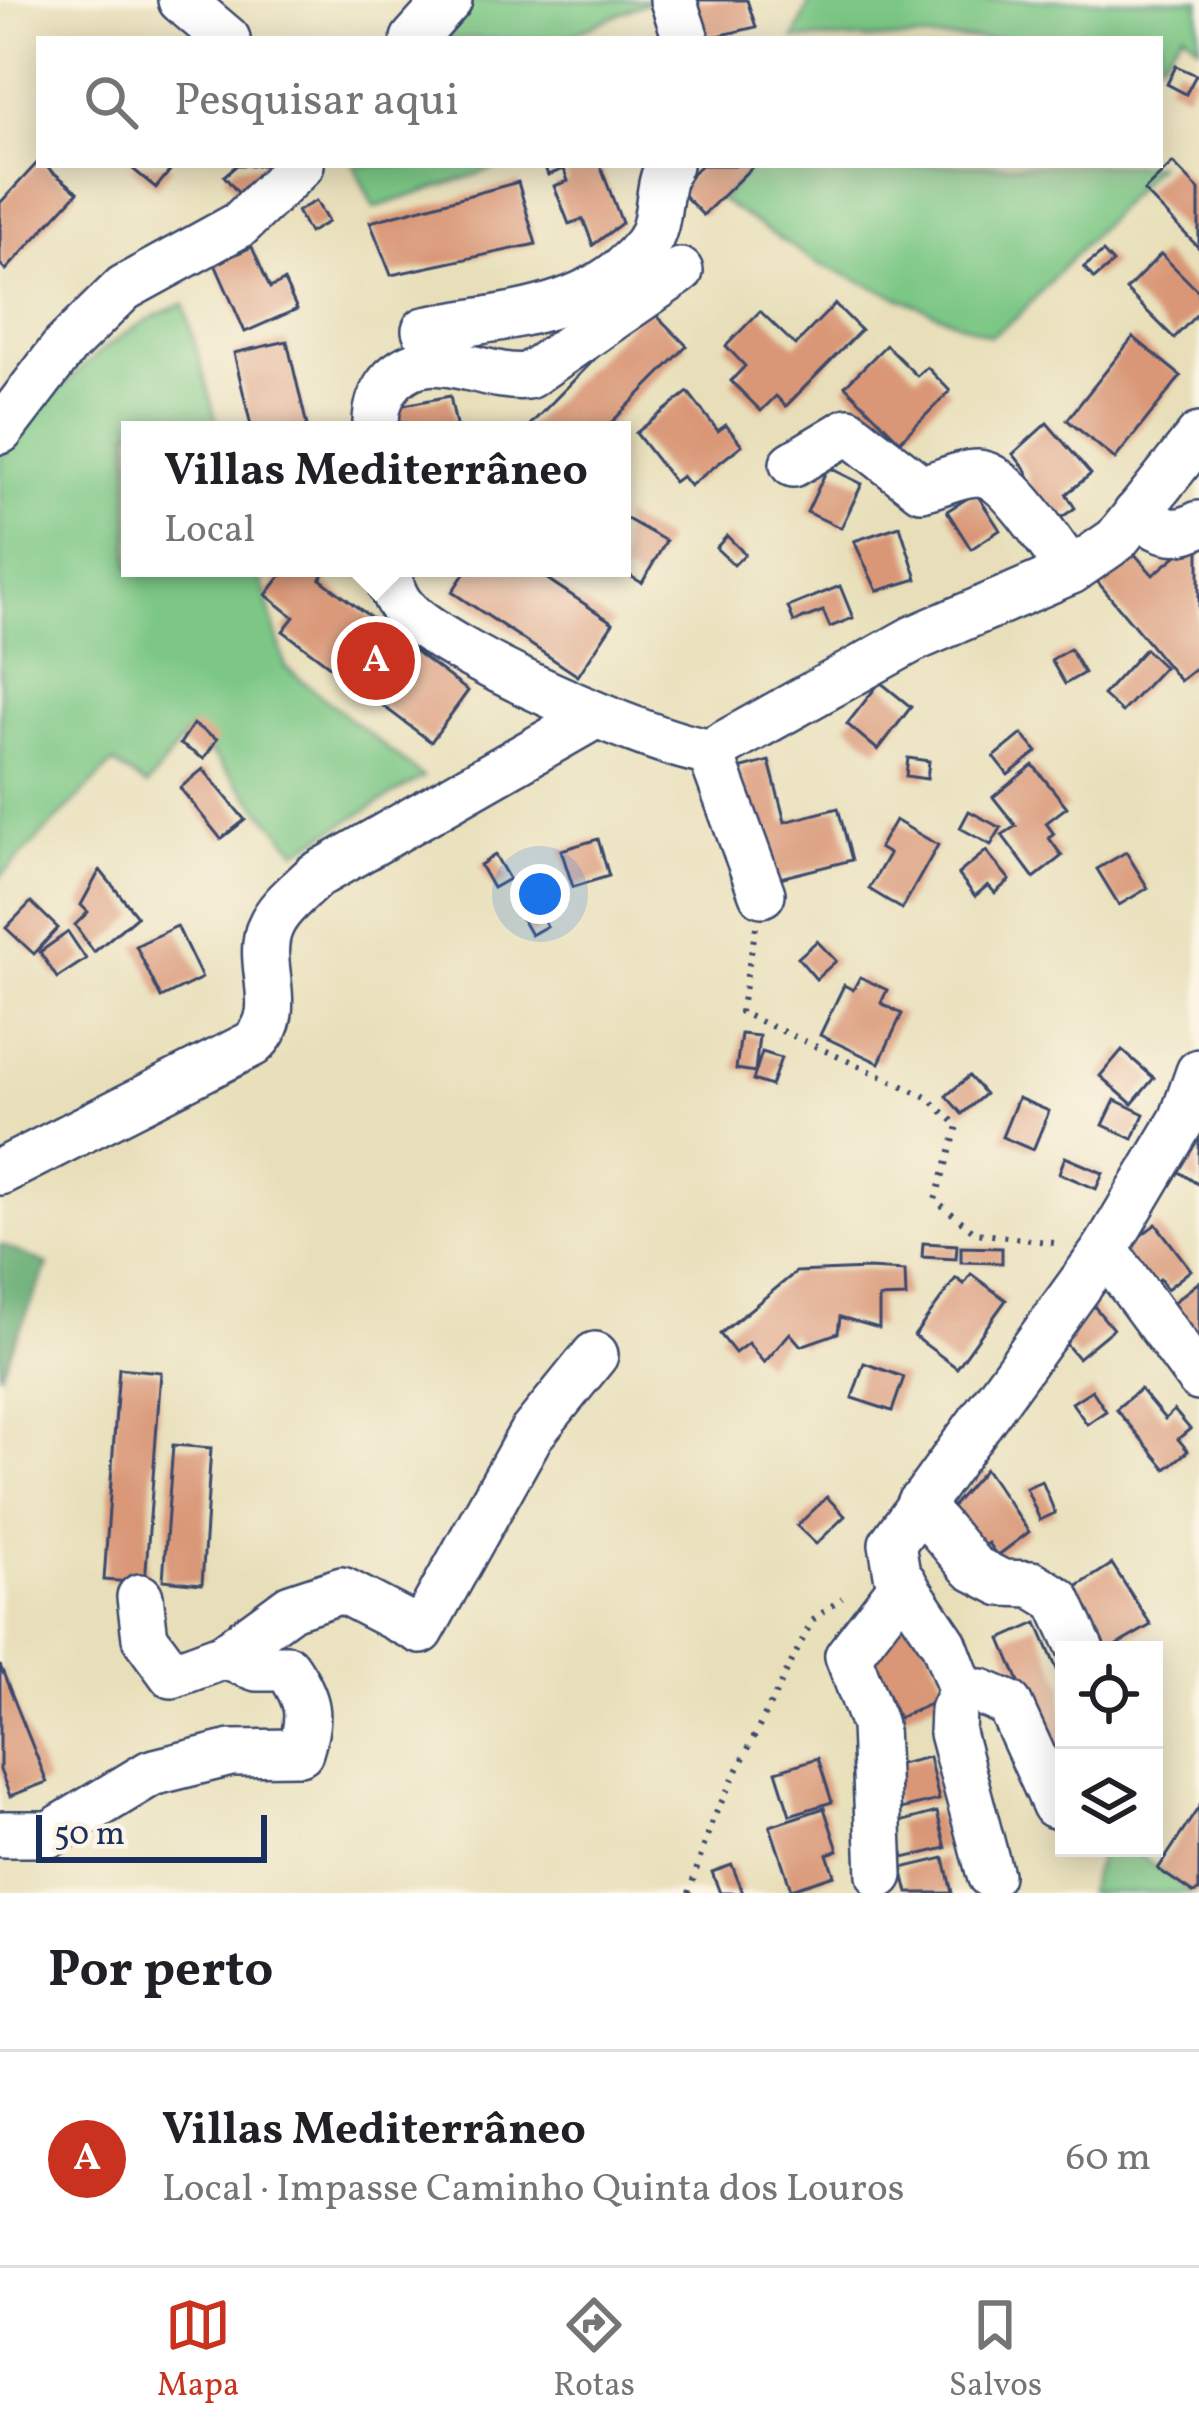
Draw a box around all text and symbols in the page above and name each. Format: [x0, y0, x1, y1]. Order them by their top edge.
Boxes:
search box [36, 36, 1163, 168]
icon: search [78, 69, 144, 135]
text: Pesquisar aqui [174, 71, 459, 134]
popup [121, 421, 631, 577]
text: Villas Mediterrâneo [164, 441, 588, 504]
text: Local [164, 504, 255, 558]
pin: A [337, 616, 415, 706]
your location [510, 864, 570, 924]
map controls [1055, 1641, 1163, 1857]
button: locate [1055, 1641, 1163, 1749]
button: layers [1055, 1749, 1163, 1857]
scale bar [36, 1809, 267, 1862]
text: 50 m [54, 1813, 125, 1859]
text: Por perto [48, 1936, 273, 2007]
text: Villas Mediterrâneo [162, 2100, 586, 2163]
text: A [73, 2132, 101, 2186]
text: 60 m [1066, 2132, 1151, 2186]
text: Local · Impasse Caminho Quinta dos Louros [162, 2163, 904, 2217]
tab: Mapa [157, 2292, 239, 2410]
tab: Rotas [553, 2292, 635, 2410]
tab: Salvos [949, 2292, 1042, 2410]

